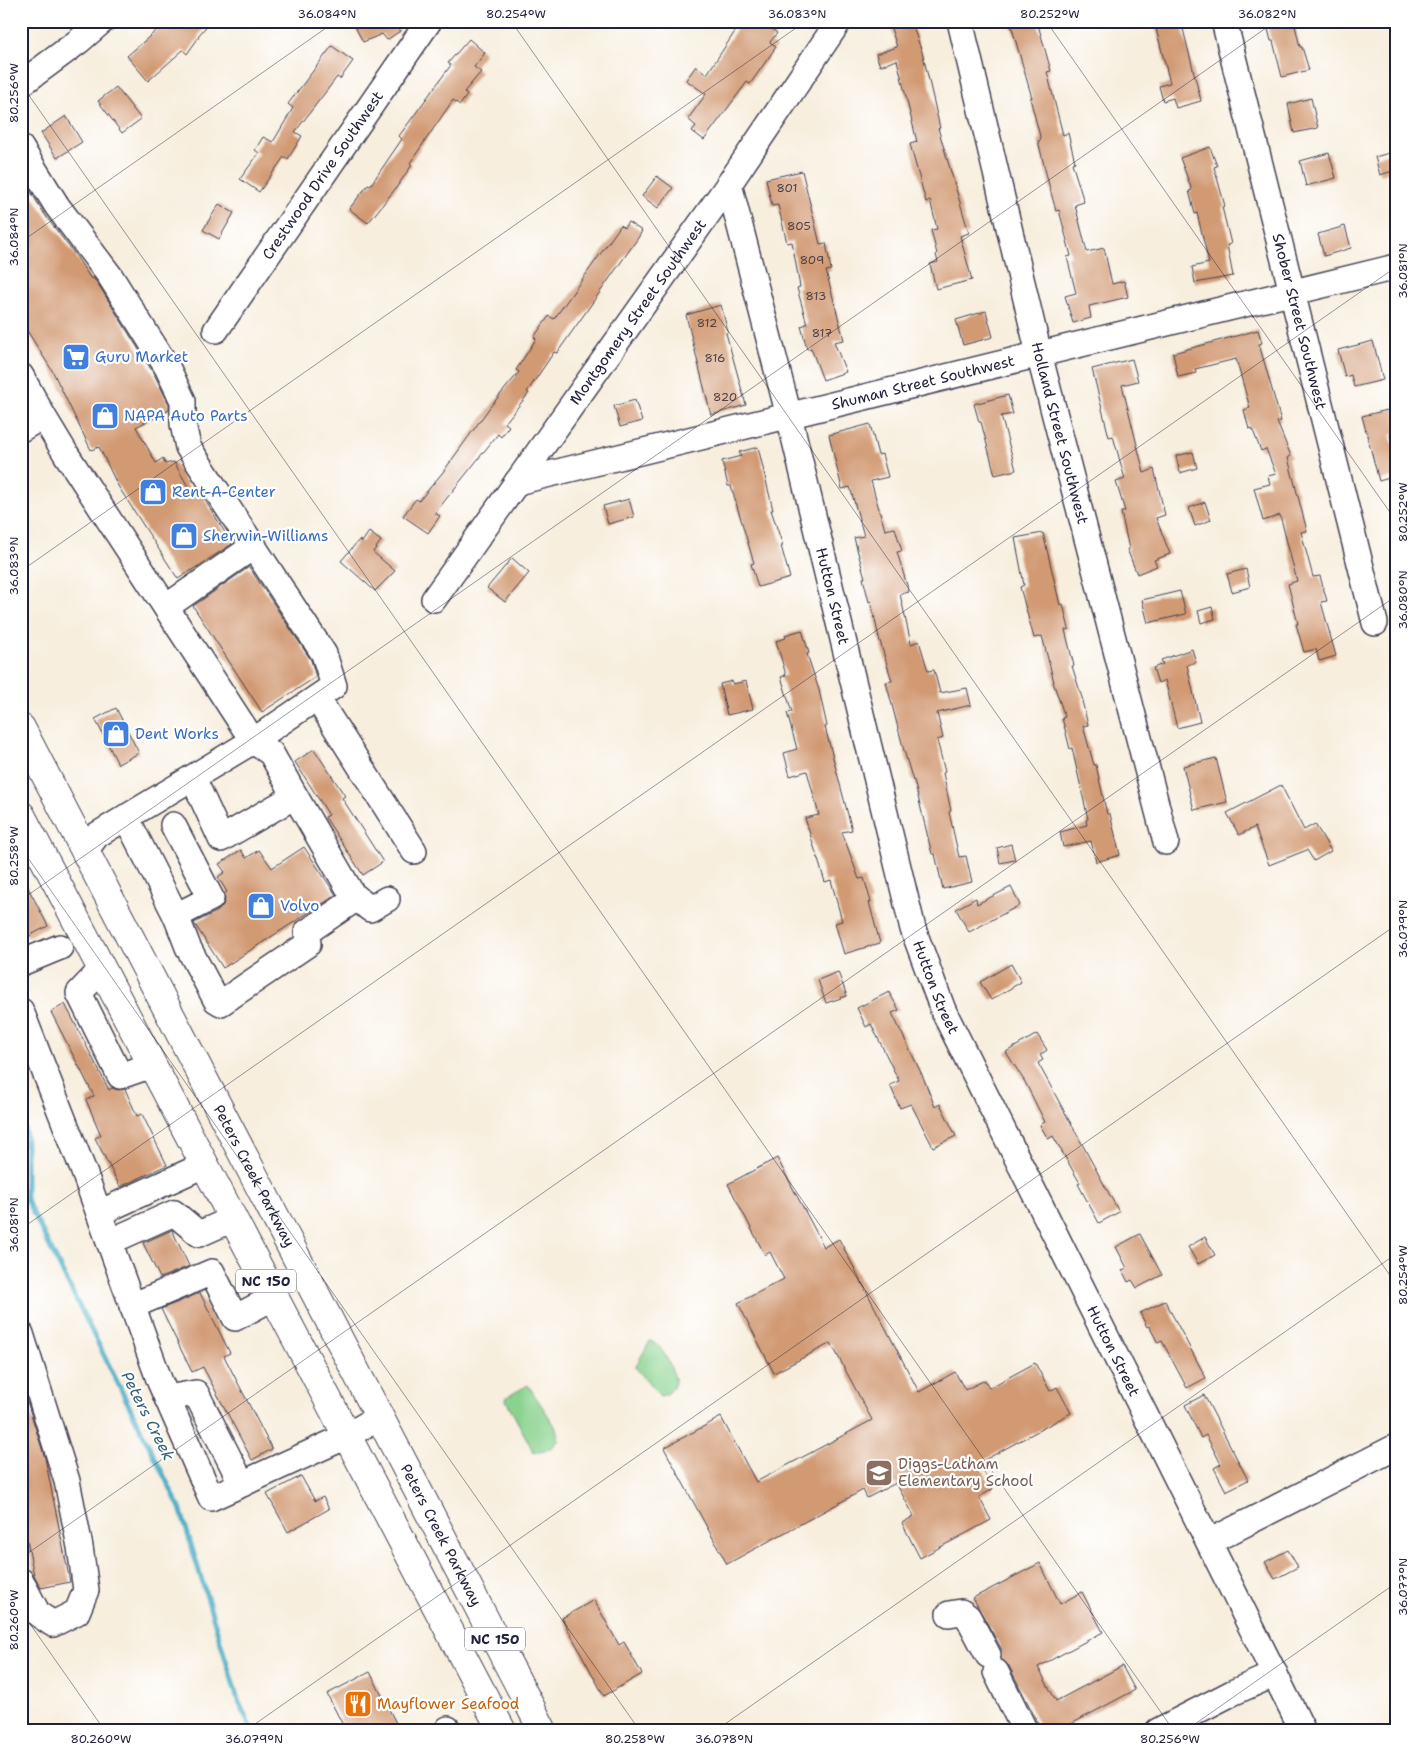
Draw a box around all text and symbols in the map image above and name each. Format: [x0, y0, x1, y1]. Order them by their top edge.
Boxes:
text: 36.084°N [298, 6, 356, 22]
text: 80.254°W [486, 6, 546, 22]
text: 36.083°N [768, 6, 826, 22]
text: 80.252°W [1020, 6, 1080, 22]
text: 36.082°N [1238, 6, 1296, 22]
text: 80.256°W [6, 63, 22, 123]
street label: Crestwood Drive Southwest [258, 87, 388, 263]
house number: 801 [776, 180, 798, 196]
text: 36.084°N [6, 208, 22, 266]
street label: Montgomery Street Southwest [565, 215, 711, 409]
house number: 805 [787, 218, 811, 234]
street label: Shober Street Southwest [1268, 231, 1331, 412]
text: 36.081°N [1395, 243, 1411, 299]
house number: 809 [800, 252, 824, 268]
house number: 813 [806, 288, 826, 304]
house number: 812 [697, 315, 717, 331]
house number: 817 [812, 325, 832, 341]
street label: Holland Street Southwest [1027, 340, 1093, 526]
supermarket icon: Guru Market [61, 342, 91, 372]
place label: Guru Market [95, 347, 188, 367]
house number: 816 [705, 350, 725, 366]
street label: Shuman Street Southwest [829, 351, 1017, 415]
house number: 820 [713, 389, 737, 405]
shop icon: NAPA Auto Parts [90, 401, 120, 431]
place label: NAPA Auto Parts [124, 406, 248, 426]
shop icon: Rent-A-Center [138, 477, 168, 507]
place label: Rent-A-Center [172, 482, 276, 502]
text: 80.252°W [1395, 482, 1411, 542]
shop icon: Sherwin-Williams [169, 521, 199, 551]
place label: Sherwin-Williams [203, 526, 328, 546]
text: 36.083°N [6, 537, 22, 595]
street label: Hutton Street [811, 546, 854, 647]
text: 36.080°N [1395, 570, 1411, 630]
shop icon: Dent Works [101, 719, 131, 749]
place label: Dent Works [135, 724, 219, 744]
text: 80.258°W [6, 826, 22, 886]
shop icon: Volvo [246, 891, 276, 921]
place label: Volvo [280, 896, 319, 916]
text: 36.079°N [1395, 900, 1411, 958]
street label: Hutton Street [908, 938, 964, 1038]
street label: Peters Creek Parkway [209, 1101, 299, 1251]
text: 36.081°N [6, 1197, 22, 1253]
text: 80.254°W [1395, 1245, 1411, 1305]
road number: NC 150 [236, 1270, 296, 1292]
street label: Hutton Street [1082, 1302, 1144, 1400]
water label: Peters Creek [116, 1368, 180, 1464]
place label: Diggs-Latham Elementary School [898, 1454, 1034, 1491]
school or university icon: Diggs-Latham Elementary School [864, 1458, 894, 1488]
street label: Peters Creek Parkway [396, 1461, 486, 1610]
text: 36.077°N [1395, 1558, 1411, 1616]
text: 80.260°W [6, 1590, 22, 1650]
road number: NC 150 [465, 1628, 525, 1650]
restaurant icon: Mayflower Seafood [343, 1689, 373, 1719]
place label: Mayflower Seafood [377, 1694, 520, 1714]
text: 80.260°W [71, 1731, 131, 1747]
text: 36.079°N [225, 1731, 283, 1747]
text: 80.258°W [605, 1731, 665, 1747]
text: 36.078°N [695, 1731, 753, 1747]
text: 80.256°W [1140, 1731, 1200, 1747]

